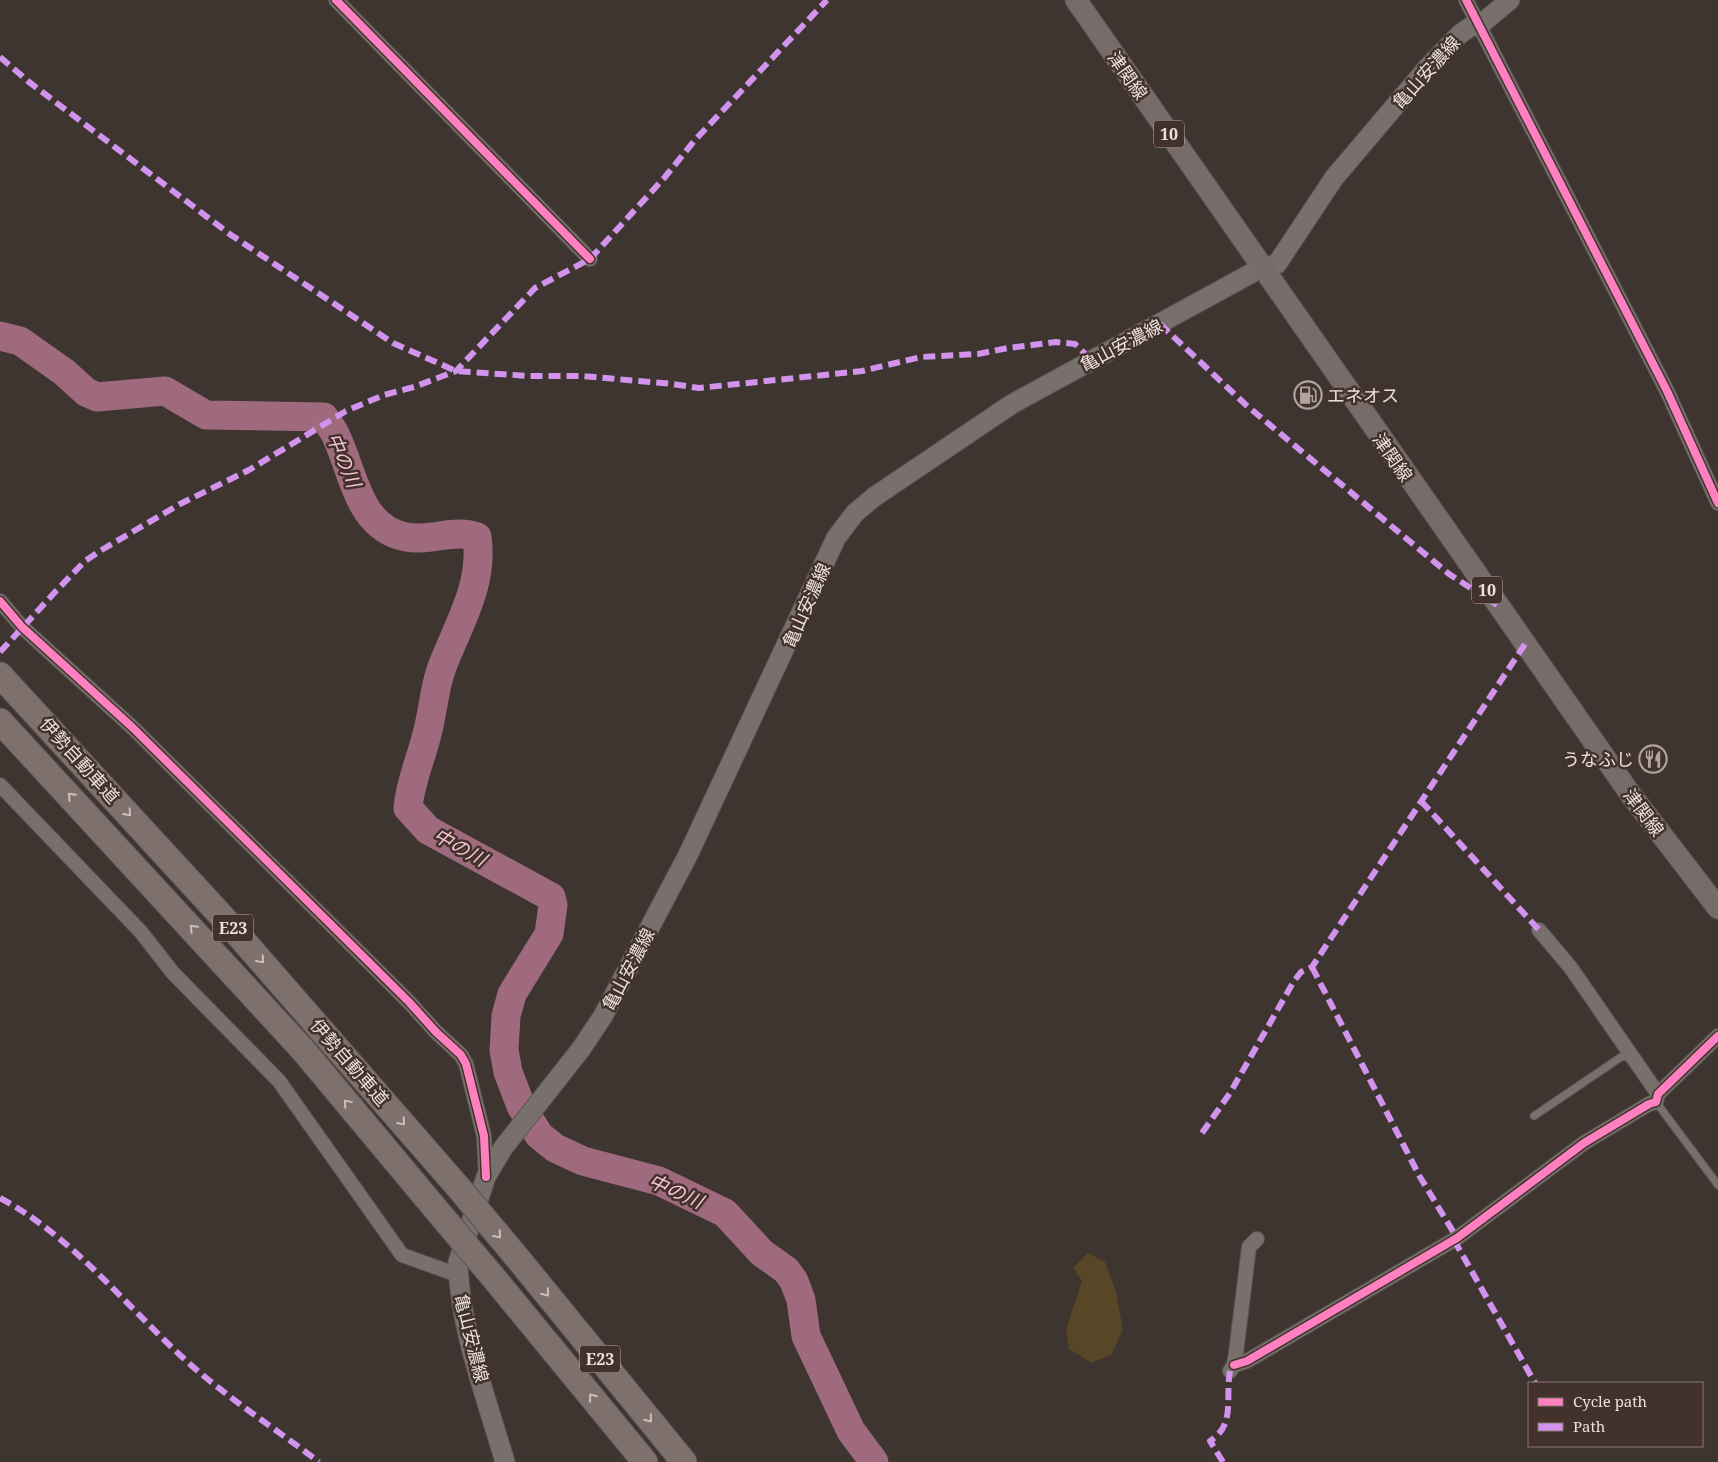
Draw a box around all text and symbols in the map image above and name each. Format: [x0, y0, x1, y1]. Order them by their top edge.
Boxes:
street label: 亀山安濃線 [1387, 31, 1465, 113]
street label: 津関線 [1103, 46, 1153, 104]
road number: 10 [1154, 120, 1184, 148]
street label: 亀山安濃線 [1076, 313, 1166, 377]
fuel station icon: エネオス [1293, 380, 1323, 410]
place label: エネオス [1327, 383, 1399, 407]
street label: 津関線 [1368, 428, 1418, 486]
water label: 中の川 [321, 429, 368, 493]
street label: 亀山安濃線 [777, 559, 835, 651]
road number: 10 [1472, 576, 1502, 604]
street label: 伊勢自動車道 [35, 712, 125, 808]
restaurant icon: うなふじ [1638, 744, 1668, 774]
place label: うなふじ [1562, 747, 1634, 771]
street label: 津関線 [1618, 783, 1670, 841]
one-way arrow [68, 793, 77, 802]
one-way arrow [122, 808, 131, 817]
water label: 中の川 [429, 822, 493, 873]
road number: E23 [213, 914, 253, 941]
street label: 亀山安濃線 [596, 924, 660, 1014]
one-way arrow [190, 925, 199, 934]
one-way arrow [255, 954, 264, 963]
street label: 伊勢自動車道 [306, 1013, 394, 1111]
one-way arrow [343, 1099, 352, 1108]
one-way arrow [396, 1116, 405, 1125]
water label: 中の川 [645, 1168, 709, 1215]
one-way arrow [492, 1229, 501, 1238]
one-way arrow [541, 1287, 549, 1296]
street label: 亀山安濃線 [449, 1291, 495, 1385]
road number: E23 [580, 1346, 620, 1372]
legend [1528, 1382, 1703, 1447]
text: Cycle path [1573, 1391, 1648, 1411]
one-way arrow [589, 1394, 598, 1403]
one-way arrow [644, 1413, 652, 1422]
text: Path [1573, 1416, 1606, 1436]

